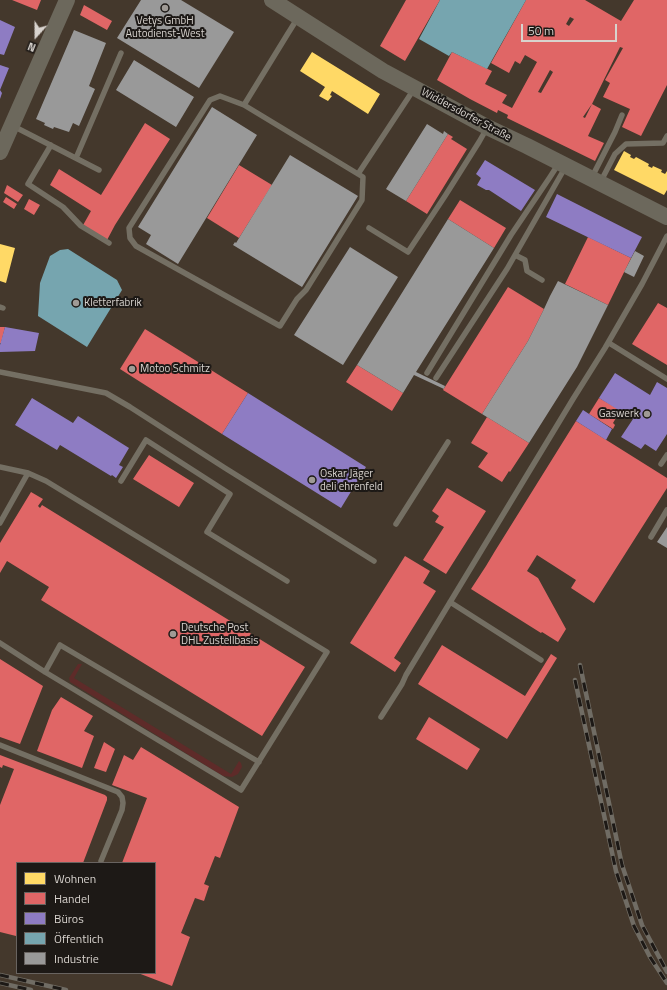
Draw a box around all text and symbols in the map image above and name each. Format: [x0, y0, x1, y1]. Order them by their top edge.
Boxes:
marker: Vetys GmbH Autodienst-West [160, 3, 170, 13]
place label: Vetys GmbH Autodienst-West [125, 14, 205, 40]
north arrow [16, 16, 56, 56]
scale bar [523, 16, 619, 42]
text: 50 m [528, 21, 554, 40]
text: N [25, 38, 38, 56]
street label: Widdersdorfer Straße [419, 86, 513, 144]
place label: Kletterfabrik [84, 296, 142, 310]
marker: Kletterfabrik [71, 298, 81, 308]
place label: Motoo Schmitz [140, 362, 210, 376]
marker: Motoo Schmitz [127, 364, 137, 374]
place label: Gaswerk [599, 407, 639, 421]
marker: Gaswerk [642, 409, 652, 419]
place label: Oskar Jäger deli ehrenfeld [320, 467, 383, 493]
marker: Oskar Jäger deli ehrenfeld [307, 475, 317, 485]
place label: Deutsche Post DHL Zustellbasis [181, 621, 258, 647]
marker: Deutsche Post DHL Zustellbasis [168, 629, 178, 639]
legend [16, 862, 156, 974]
text: Wohnen [54, 869, 96, 888]
text: Handel [54, 889, 90, 908]
text: Büros [54, 909, 84, 928]
text: Öffentlich [54, 929, 104, 948]
text: Industrie [54, 949, 99, 968]

